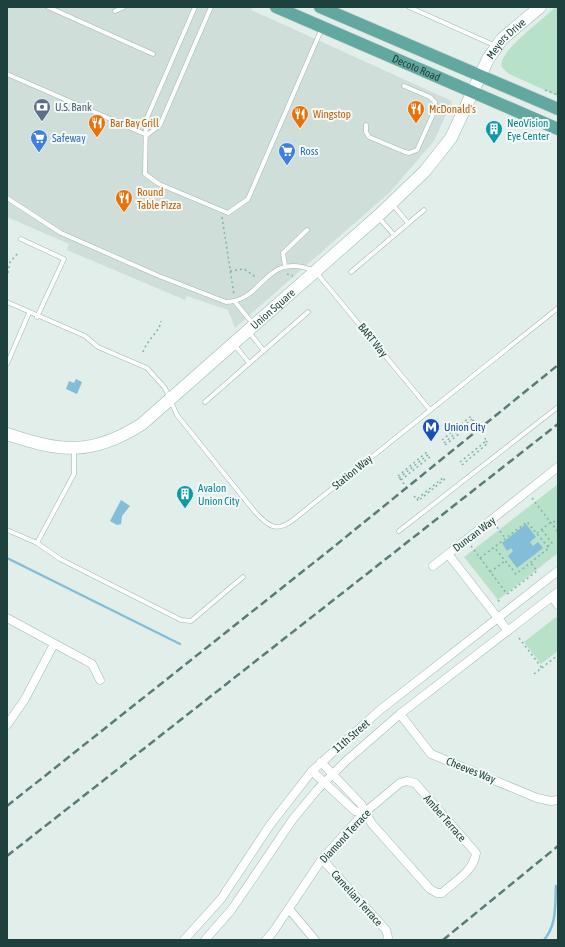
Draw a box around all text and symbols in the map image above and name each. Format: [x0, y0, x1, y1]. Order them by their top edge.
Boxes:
street label: Meyers Drive [484, 16, 528, 61]
street label: Decoto Road [391, 52, 442, 83]
bank icon: U.S. Bank [32, 97, 52, 122]
restaurant icon: McDonald's [406, 99, 426, 124]
place label: U.S. Bank [55, 101, 92, 113]
place label: McDonald's [429, 103, 476, 115]
restaurant icon: Wingstop [290, 104, 310, 129]
place label: Wingstop [313, 108, 351, 120]
restaurant icon: Bar Bay Grill [87, 113, 107, 138]
place label: Bar Bay Grill [110, 117, 159, 129]
place label: NeoVision Eye Center [507, 117, 550, 142]
building icon: NeoVision Eye Center [484, 119, 504, 144]
supermarket icon: Safeway [29, 128, 49, 153]
place label: Safeway [52, 132, 86, 144]
supermarket icon: Ross [277, 141, 297, 166]
place label: Ross [300, 145, 319, 157]
place label: Round Table Pizza [137, 186, 181, 211]
restaurant icon: Round Table Pizza [114, 188, 134, 213]
street label: Union Square [248, 286, 297, 331]
street label: BART Way [356, 321, 390, 360]
metro station icon: Union City [421, 417, 441, 442]
place label: Union City [444, 421, 486, 433]
street label: Station Way [330, 452, 375, 492]
place label: Avalon Union City [198, 482, 240, 507]
building icon: Avalon Union City [175, 484, 195, 509]
street label: Duncan Way [450, 514, 498, 554]
street label: 11th Street [330, 717, 372, 755]
street label: Cheeves Way [445, 755, 498, 786]
street label: Amber Terrace [421, 792, 469, 844]
street label: Diamond Terrace [317, 807, 373, 865]
street label: Carnelian Terrace [329, 868, 385, 928]

